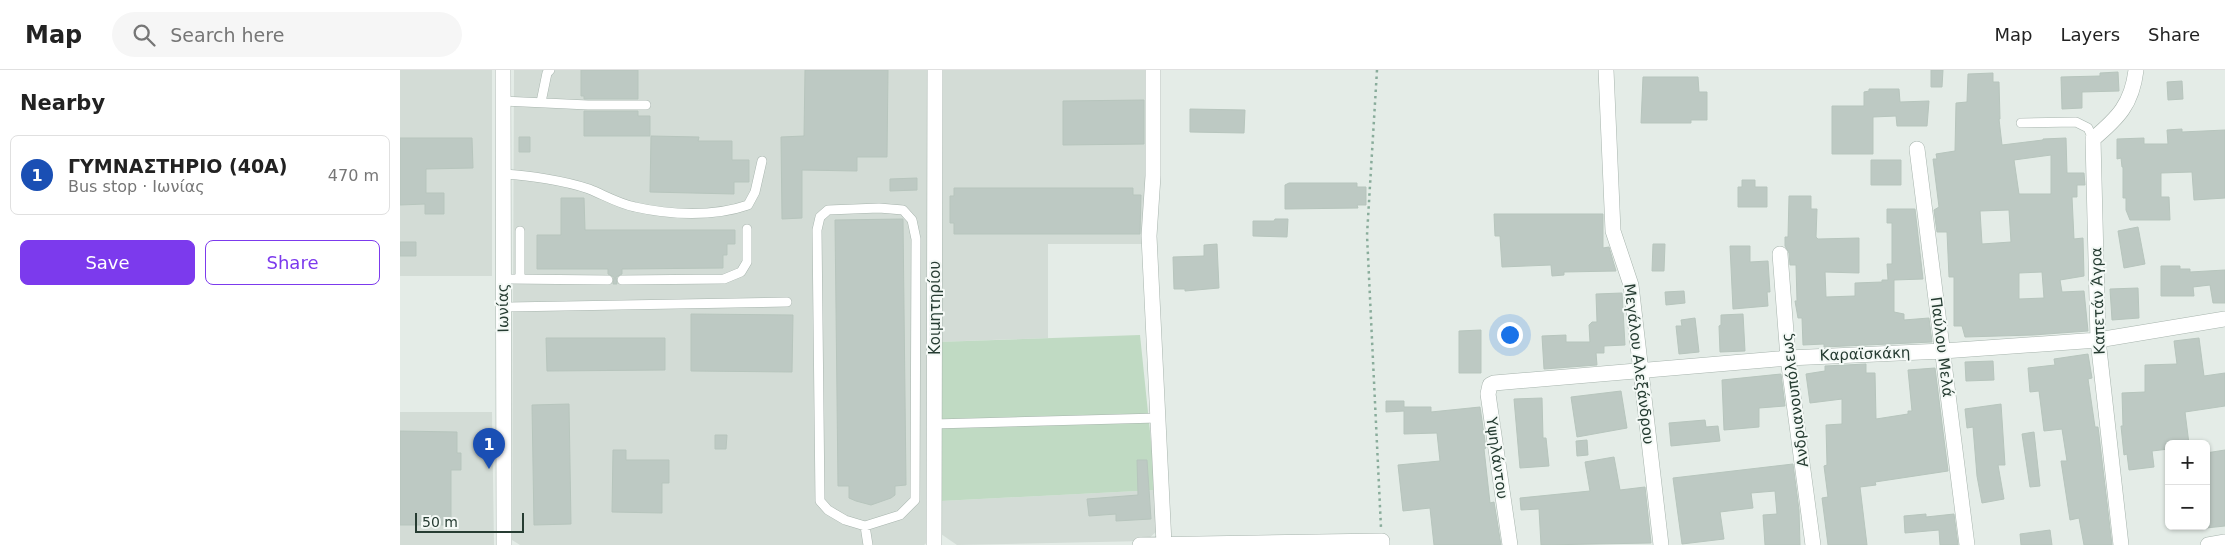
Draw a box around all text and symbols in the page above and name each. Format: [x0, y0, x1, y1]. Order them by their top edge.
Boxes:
search box [112, 12, 462, 57]
text: Map [25, 21, 82, 49]
icon: search [130, 21, 158, 49]
text: Search here [170, 24, 284, 46]
text: Map [1994, 24, 2032, 45]
text: Layers [2060, 24, 2120, 45]
text: Share [2148, 24, 2200, 45]
text: Nearby [20, 91, 105, 115]
text: ΓΥΜΝΑΣΤΗΡΙΟ (40Α) [68, 155, 288, 177]
text: 1 [31, 166, 43, 185]
text: 470 m [328, 166, 379, 185]
text: Bus stop · Ιωνίας [68, 177, 205, 196]
button: Save [20, 240, 195, 285]
button: Share [205, 240, 380, 285]
street label: Καπετάν Άγρα [2087, 247, 2109, 355]
street label: Κοιμητηρίου [926, 261, 944, 355]
street label: Ιωνίας [494, 283, 512, 333]
street label: Μεγάλου Αλεξάνδρου [1620, 283, 1658, 445]
street label: Παύλου Μελά [1927, 296, 1957, 398]
your location [1497, 322, 1523, 348]
street label: Ανδριανουπόλεως [1778, 332, 1812, 468]
street label: Καραϊσκάκη [1819, 343, 1911, 365]
street label: Υψηλάντου [1482, 415, 1512, 500]
pin: 1 [473, 428, 505, 469]
map controls [2165, 440, 2210, 530]
button: + [2165, 440, 2210, 485]
button: − [2165, 485, 2210, 530]
scale bar [415, 510, 524, 533]
text: 50 m [422, 514, 458, 530]

